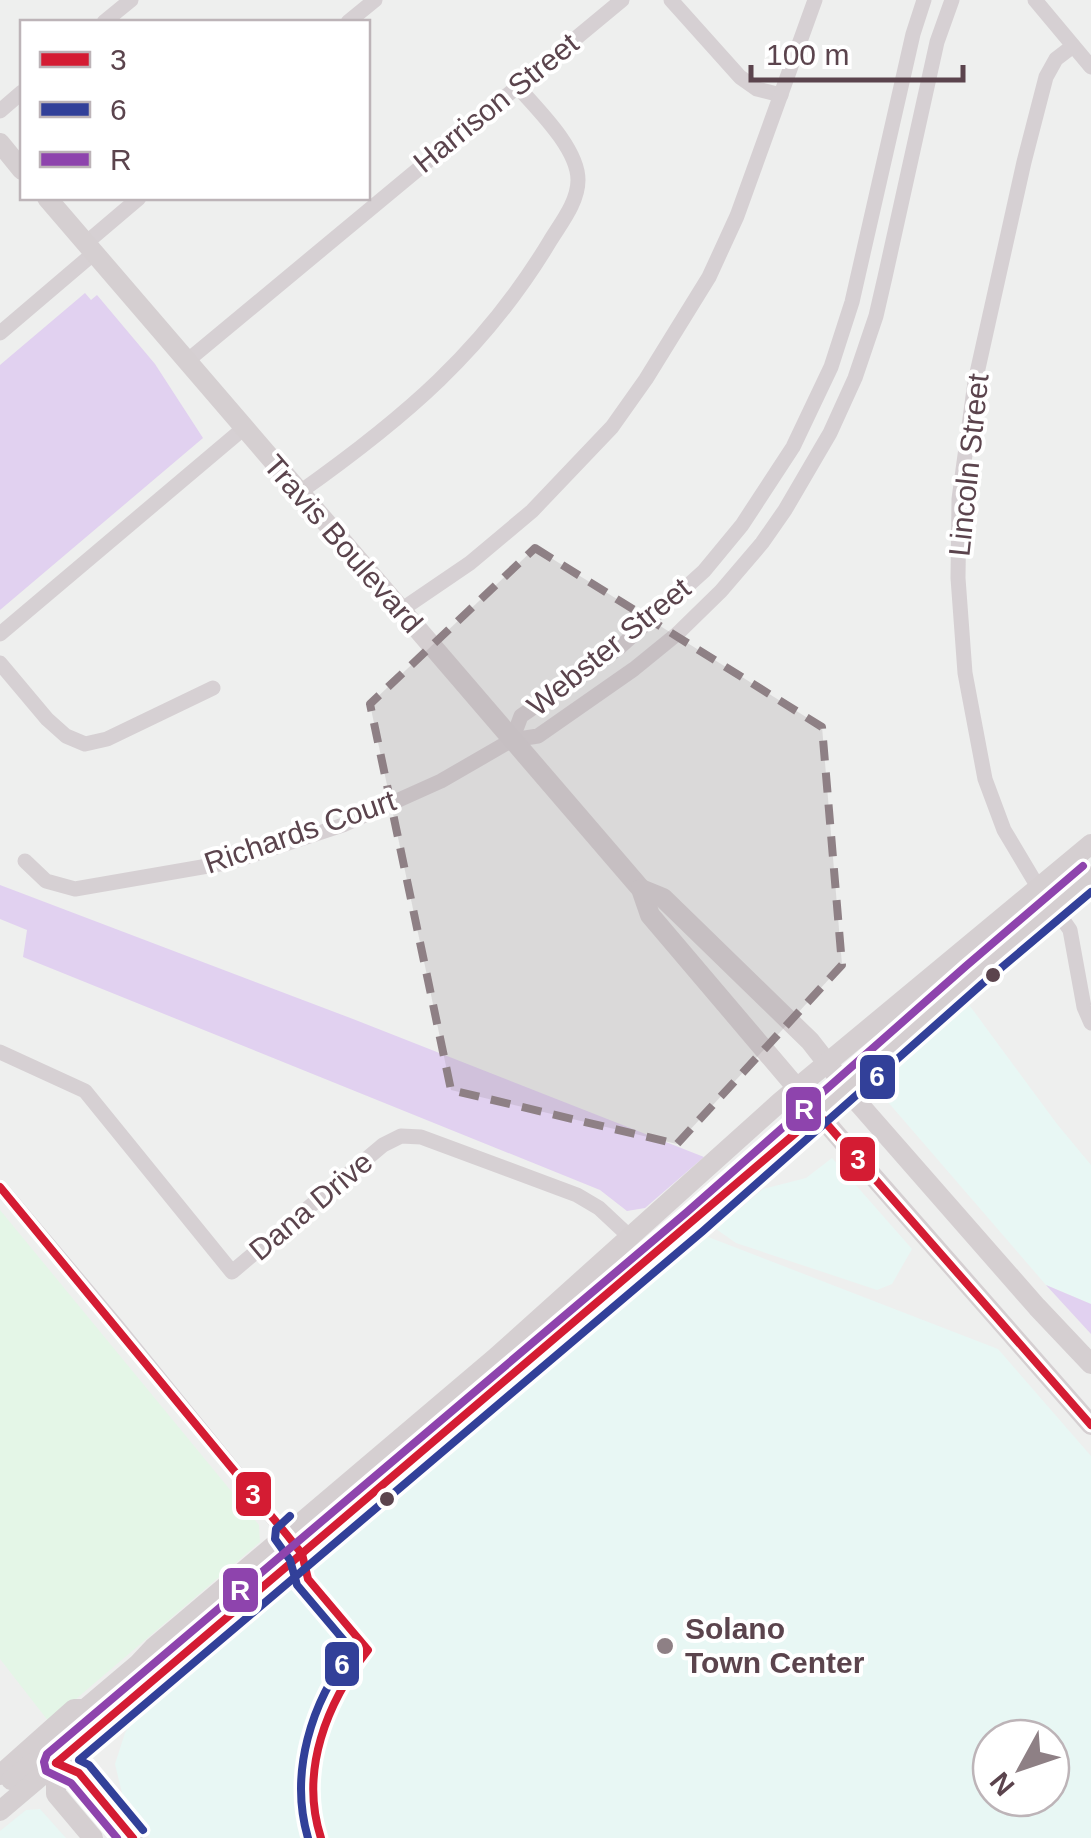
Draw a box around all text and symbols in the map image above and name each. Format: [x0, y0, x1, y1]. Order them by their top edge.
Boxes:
legend [20, 20, 370, 200]
scale bar [751, 20, 964, 82]
street label: Harrison Street [407, 26, 585, 179]
text: 100 m [766, 38, 849, 71]
text: 3 [110, 43, 127, 76]
text: 6 [110, 93, 127, 126]
text: R [110, 143, 132, 176]
street label: Lincoln Street [943, 371, 995, 558]
street label: Travis Boulevard [257, 448, 429, 639]
street label: Webster Street [521, 571, 697, 722]
street label: Richards Court [200, 783, 400, 880]
unlabelled marker [983, 965, 1003, 985]
line badge: 6 [858, 1053, 897, 1101]
text: 6 [869, 1061, 885, 1092]
line badge: R [784, 1085, 823, 1133]
text: R [794, 1094, 814, 1125]
line badge: 3 [838, 1135, 877, 1183]
text: 3 [850, 1144, 866, 1175]
street label: Dana Drive [243, 1145, 379, 1266]
line badge: 3 [234, 1470, 273, 1518]
text: 3 [245, 1479, 261, 1510]
unlabelled marker [377, 1489, 397, 1509]
line badge: R [221, 1566, 260, 1614]
text: R [230, 1575, 250, 1606]
place label: Solano Town Center [685, 1612, 865, 1679]
marker: Solano Town Center [654, 1635, 676, 1657]
line badge: 6 [323, 1640, 361, 1688]
text: 6 [334, 1649, 350, 1680]
north arrow [971, 1718, 1071, 1818]
text: N [984, 1766, 1021, 1801]

